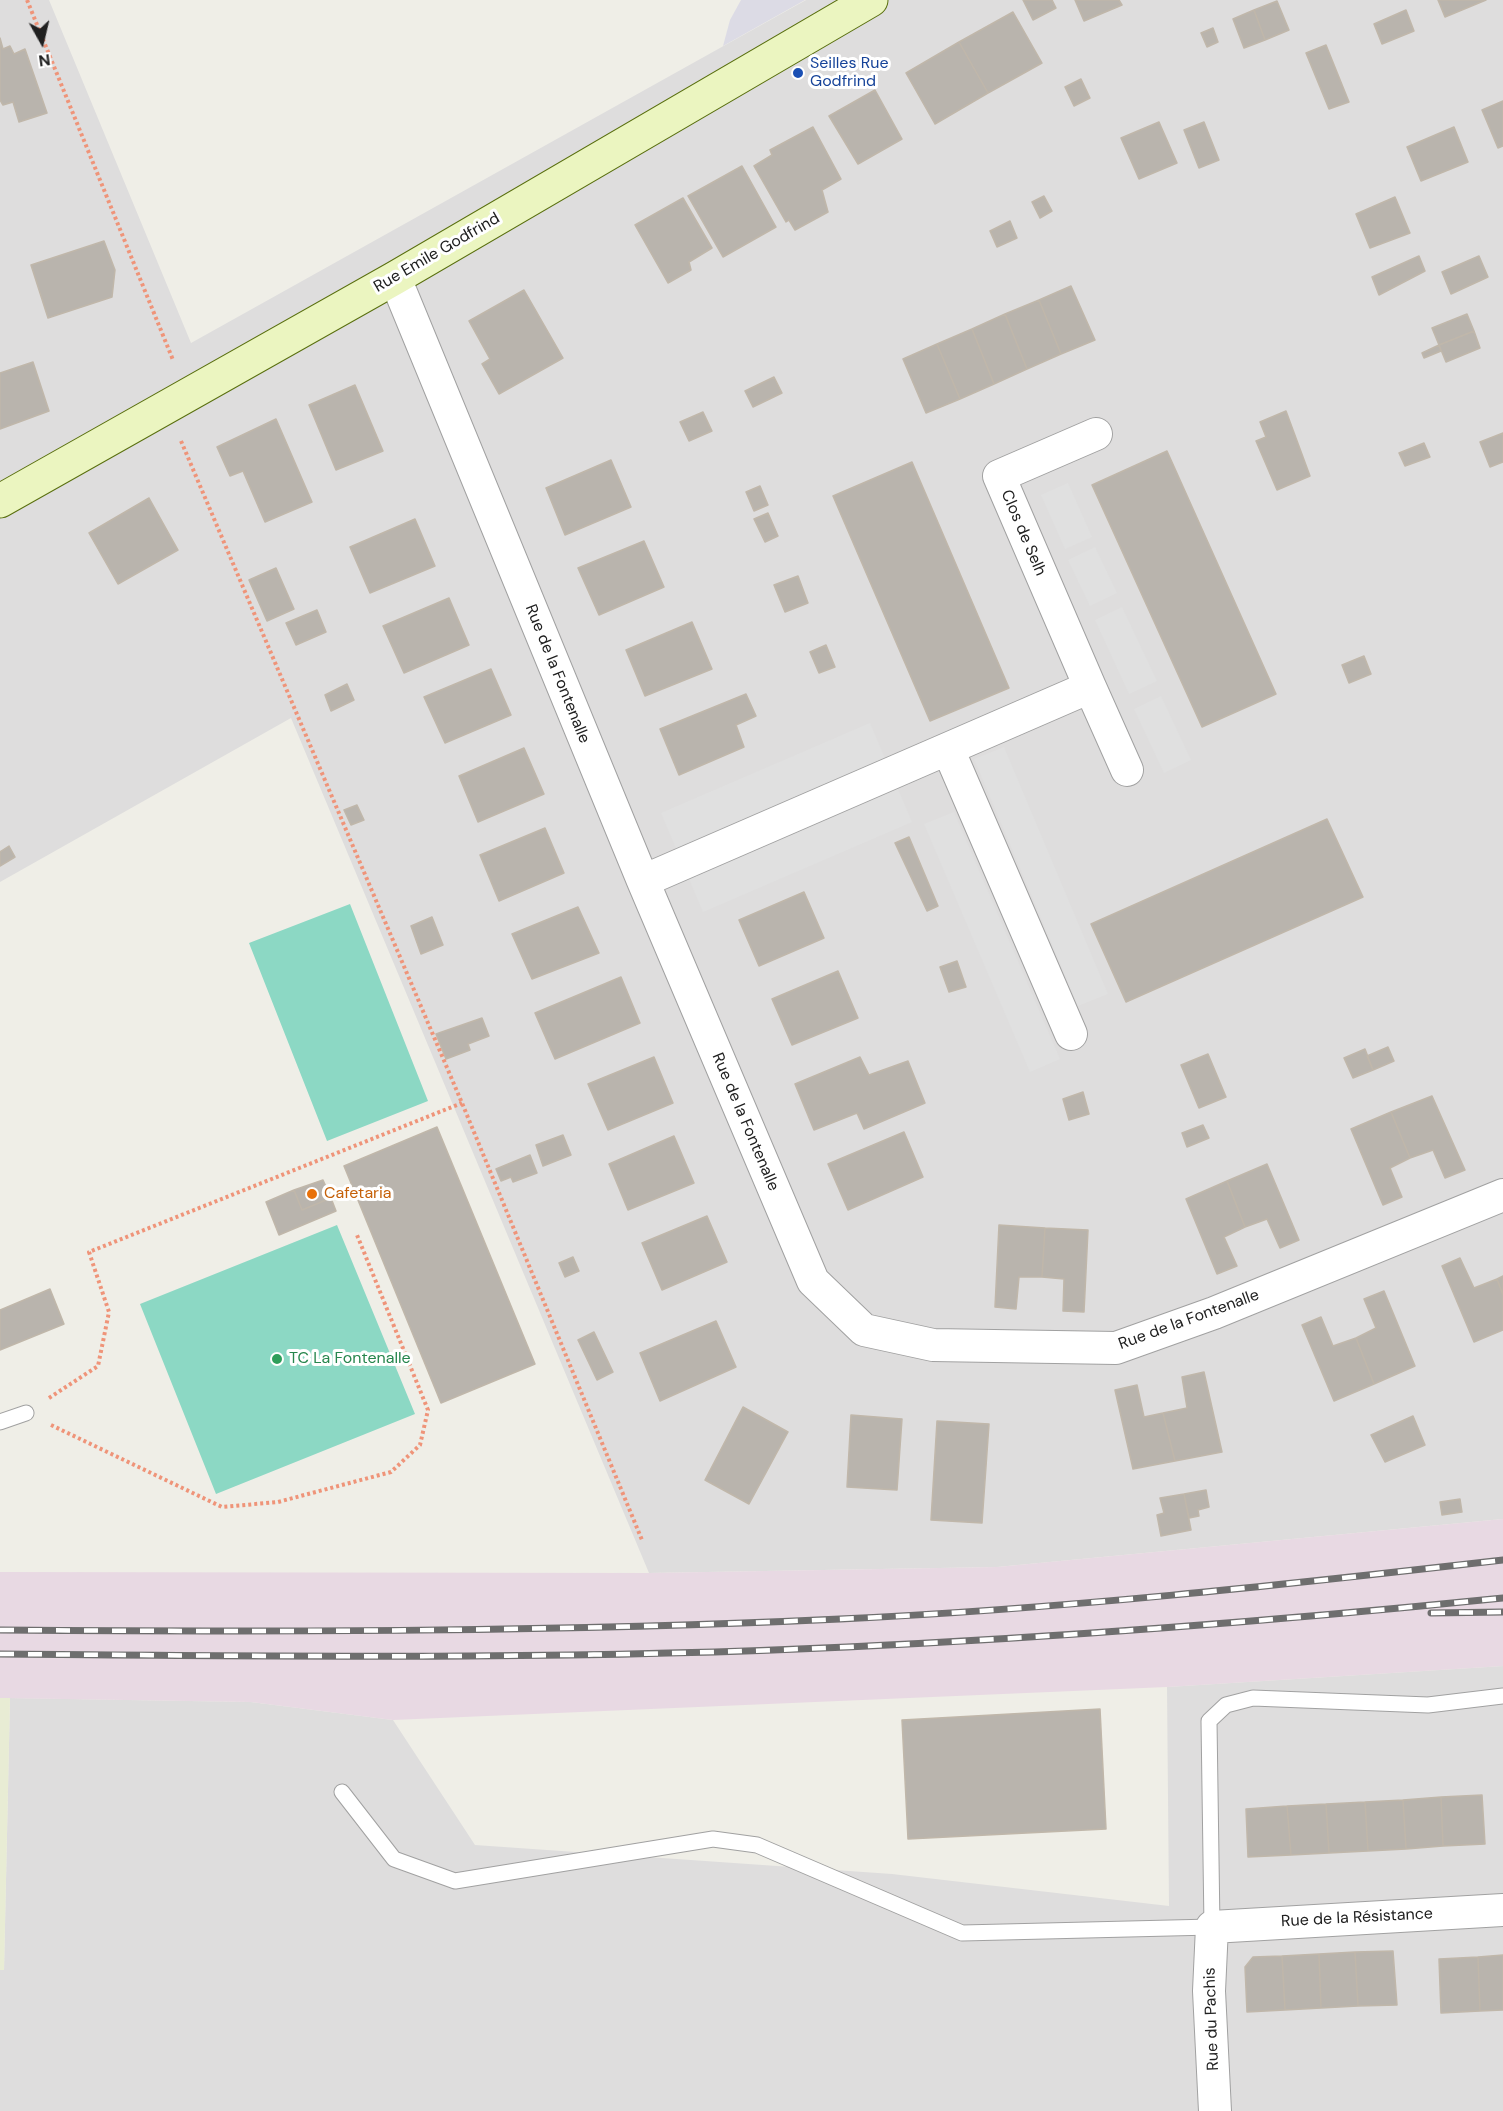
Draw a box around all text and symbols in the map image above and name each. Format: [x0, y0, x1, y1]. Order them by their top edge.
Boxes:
north arrow [12, 12, 72, 72]
text: N [37, 49, 52, 72]
place label: Seilles Rue Godfrind [810, 54, 888, 92]
marker: Seilles Rue Godfrind [791, 66, 805, 80]
street label: Rue Emile Godfrind [371, 209, 503, 297]
street label: Clos de Selh [996, 487, 1050, 579]
street label: Rue de la Fontenalle [520, 602, 594, 746]
street label: Rue de la Fontenalle [707, 1050, 783, 1194]
place label: Cafetaria [324, 1184, 392, 1204]
marker: Cafetaria [305, 1187, 319, 1201]
street label: Rue de la Fontenalle [1116, 1286, 1262, 1354]
place label: TC La Fontenalle [289, 1349, 411, 1369]
marker: TC La Fontenalle [270, 1352, 284, 1366]
street label: Rue de la Résistance [1281, 1904, 1433, 1932]
street label: Rue du Pachis [1201, 1967, 1223, 2071]

